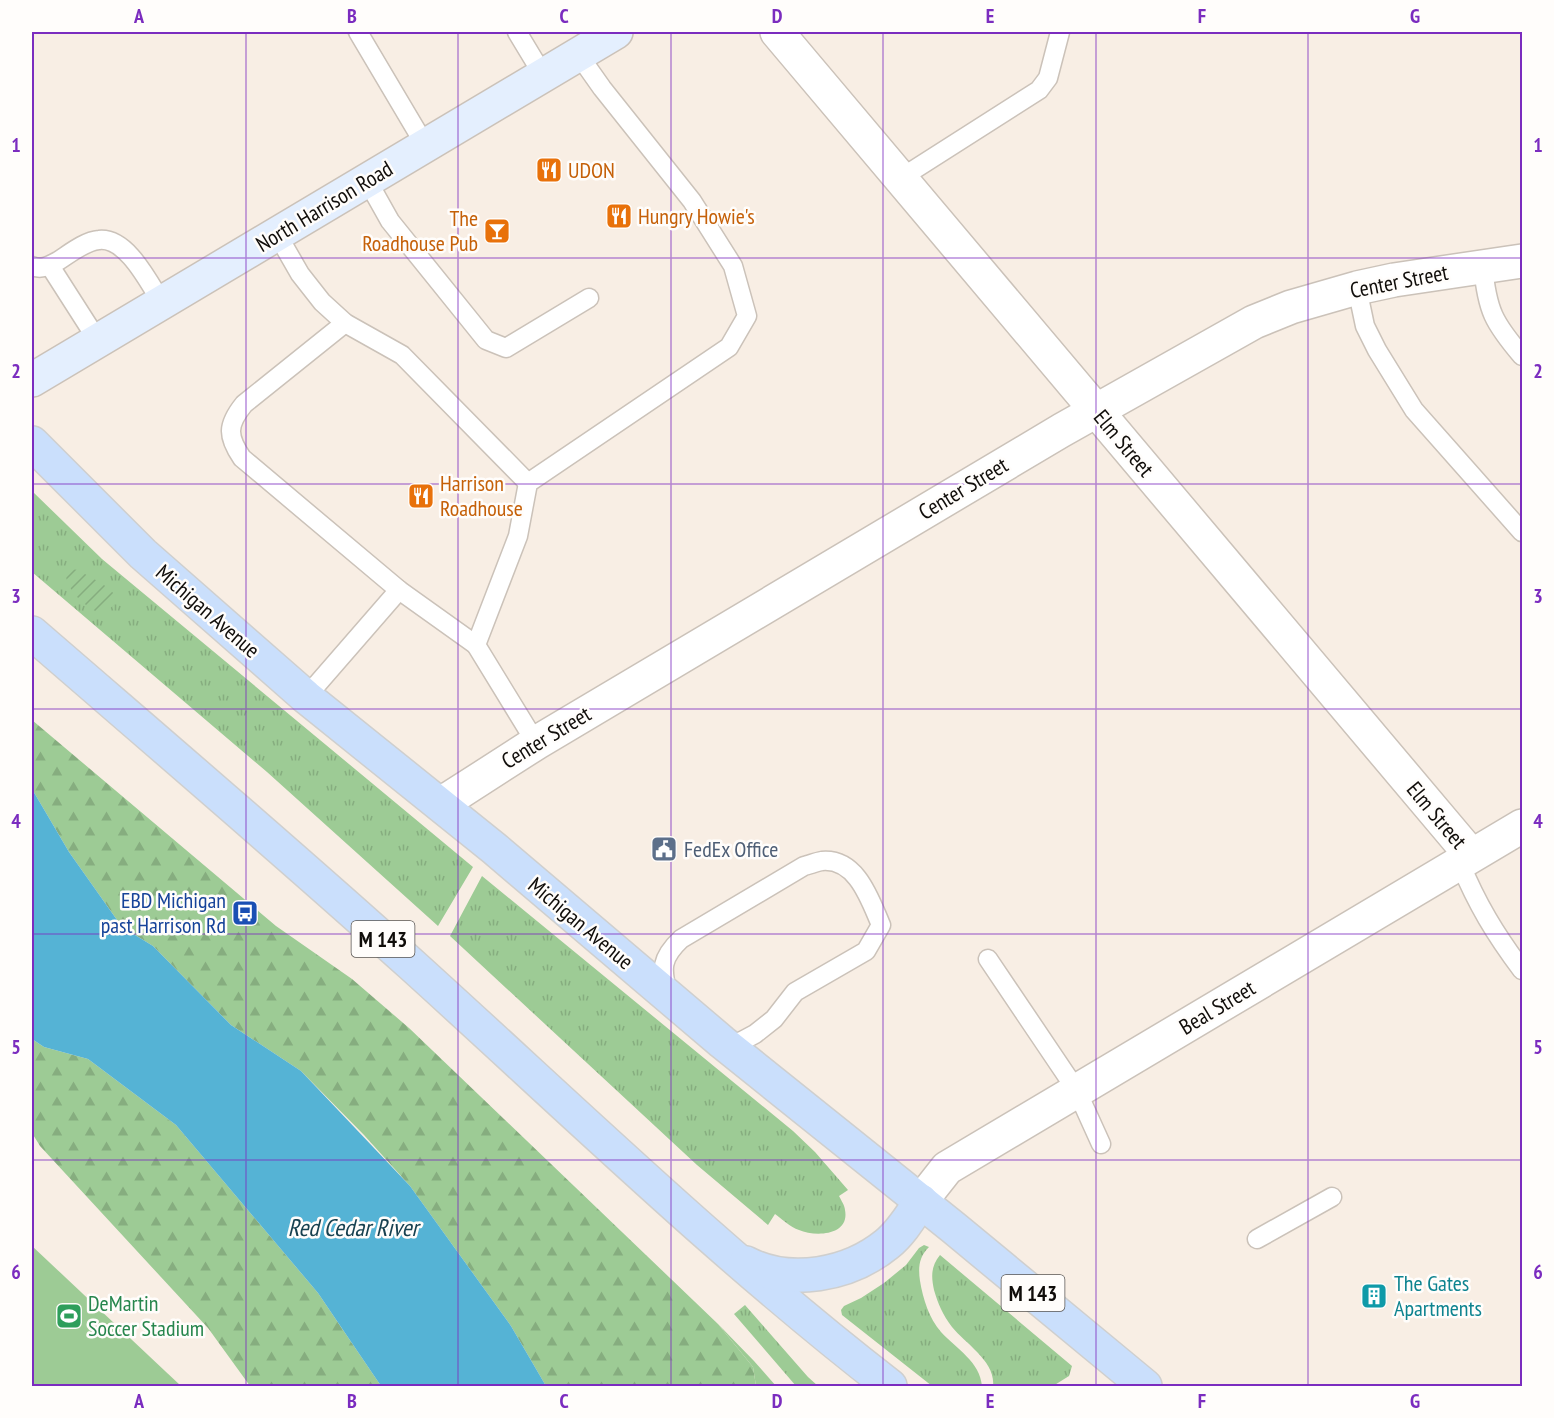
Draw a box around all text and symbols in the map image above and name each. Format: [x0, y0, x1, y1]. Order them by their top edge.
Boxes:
text: A [133, 3, 145, 29]
text: B [347, 3, 357, 29]
text: C [559, 3, 569, 29]
text: D [772, 3, 783, 29]
text: E [986, 3, 994, 29]
text: F [1198, 3, 1206, 29]
text: G [1410, 3, 1420, 29]
text: 1 [11, 132, 21, 158]
text: 1 [1533, 132, 1543, 158]
street label: North Harrison Road [251, 154, 397, 258]
restaurant icon: UDON [534, 155, 564, 185]
place label: UDON [568, 156, 615, 184]
restaurant icon: Hungry Howie's [604, 201, 634, 231]
place label: Hungry Howie's [638, 202, 755, 230]
place label: The Roadhouse Pub [362, 204, 478, 257]
bar icon: The Roadhouse Pub [482, 216, 512, 246]
street label: Center Street [1348, 258, 1450, 304]
text: 2 [11, 358, 21, 384]
text: 2 [1533, 358, 1543, 384]
street label: Elm Street [1088, 404, 1160, 482]
street label: Center Street [913, 450, 1013, 526]
place label: Harrison Roadhouse [440, 469, 523, 522]
restaurant icon: Harrison Roadhouse [406, 481, 436, 511]
street label: Michigan Avenue [150, 558, 266, 664]
text: 3 [11, 583, 21, 609]
text: 3 [1533, 583, 1543, 609]
street label: Center Street [496, 699, 596, 775]
street label: Elm Street [1401, 776, 1473, 854]
text: 4 [11, 808, 21, 834]
text: 4 [1533, 808, 1543, 834]
public building icon: FedEx Office [649, 834, 679, 864]
place label: FedEx Office [684, 835, 778, 863]
street label: Michigan Avenue [523, 871, 639, 975]
place label: EBD Michigan past Harrison Rd [101, 886, 226, 939]
bus stop icon: EBD Michigan past Harrison Rd [230, 898, 260, 928]
road number: M 143 [352, 921, 415, 957]
street label: Beal Street [1174, 973, 1260, 1041]
text: 5 [11, 1034, 21, 1060]
text: 5 [1533, 1034, 1543, 1060]
water label: Red Cedar River [288, 1212, 422, 1243]
text: 6 [11, 1259, 21, 1285]
text: 6 [1533, 1259, 1543, 1285]
place label: The Gates Apartments [1394, 1269, 1482, 1322]
road number: M 143 [1002, 1275, 1064, 1311]
building icon: The Gates Apartments [1359, 1281, 1389, 1311]
place label: DeMartin Soccer Stadium [88, 1289, 204, 1342]
sports icon: DeMartin Soccer Stadium [54, 1301, 84, 1331]
text: A [133, 1388, 145, 1414]
text: B [347, 1388, 357, 1414]
text: C [559, 1388, 569, 1414]
text: D [772, 1388, 783, 1414]
text: E [986, 1388, 994, 1414]
text: F [1198, 1388, 1206, 1414]
text: G [1410, 1388, 1420, 1414]

